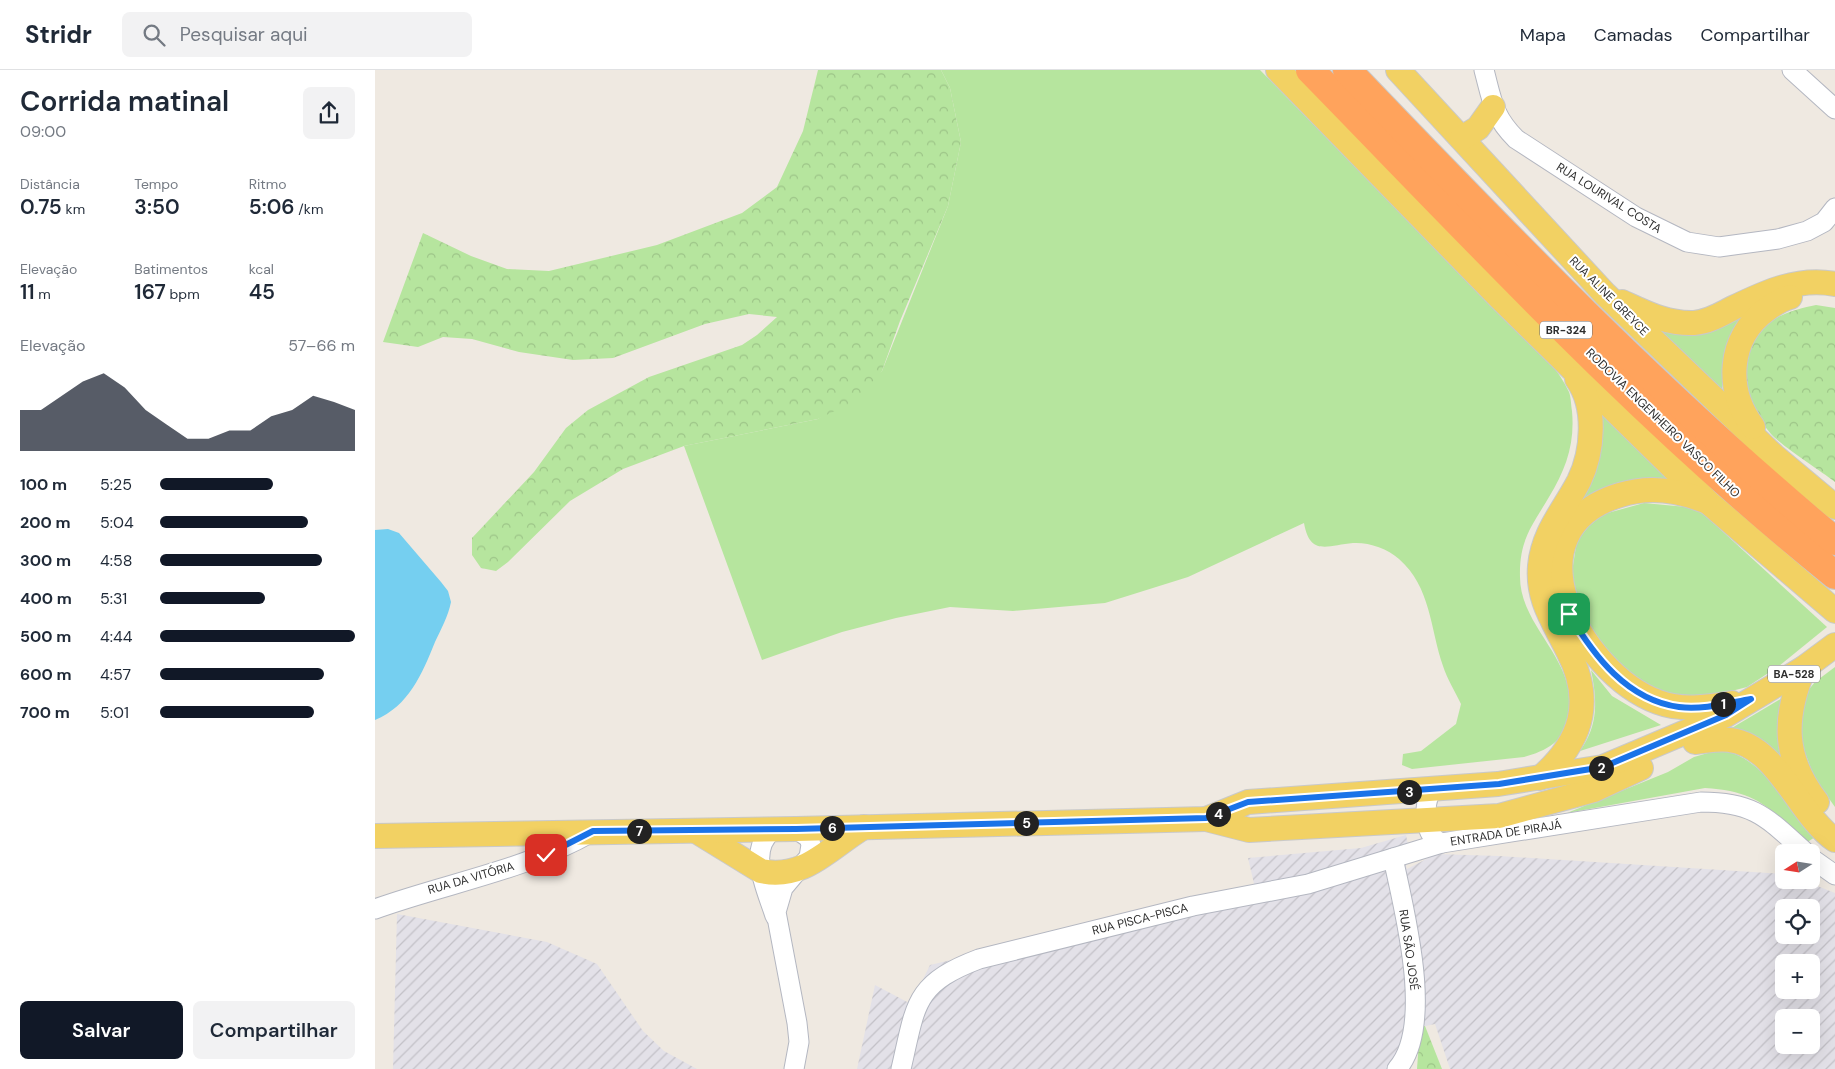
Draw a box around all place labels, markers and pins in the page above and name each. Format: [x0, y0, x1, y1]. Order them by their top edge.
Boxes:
pin [1548, 593, 1590, 635]
pin: 1 [1711, 692, 1735, 716]
pin: 2 [1589, 756, 1613, 780]
pin: 3 [1397, 780, 1421, 804]
pin: 4 [1205, 802, 1231, 826]
pin: 5 [1013, 810, 1039, 836]
pin: 6 [819, 816, 845, 840]
pin: 7 [627, 818, 651, 844]
pin [525, 834, 567, 876]

